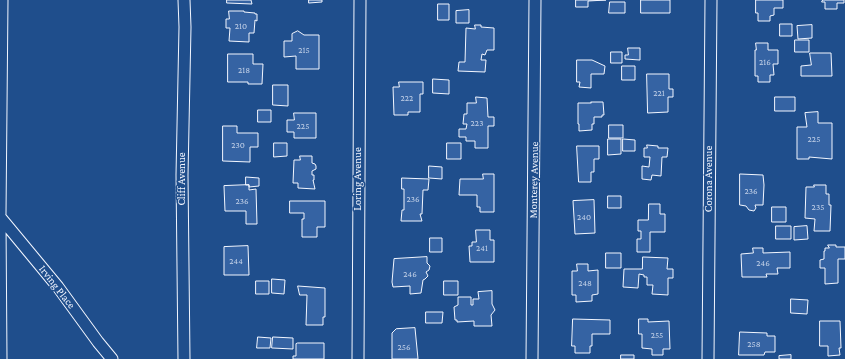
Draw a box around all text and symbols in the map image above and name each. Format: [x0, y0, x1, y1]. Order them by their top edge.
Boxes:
house number: 210 [235, 21, 247, 31]
house number: 215 [298, 45, 310, 55]
house number: 216 [759, 57, 771, 67]
house number: 218 [238, 65, 250, 75]
house number: 221 [653, 88, 665, 98]
house number: 222 [401, 93, 413, 103]
house number: 223 [471, 118, 483, 128]
house number: 225 [297, 121, 309, 131]
house number: 225 [808, 134, 820, 144]
house number: 230 [231, 140, 245, 150]
street label: Monterey Avenue [527, 141, 541, 219]
street label: Corona Avenue [702, 146, 716, 212]
street label: Loring Avenue [351, 147, 365, 211]
street label: Cliff Avenue [175, 152, 189, 206]
house number: 236 [744, 186, 758, 196]
house number: 236 [406, 194, 420, 204]
house number: 236 [235, 196, 249, 206]
house number: 235 [812, 202, 824, 212]
house number: 240 [577, 212, 591, 222]
house number: 241 [476, 243, 488, 253]
house number: 244 [229, 256, 243, 266]
house number: 246 [756, 258, 770, 268]
street label: Irving Place [36, 263, 78, 311]
house number: 246 [403, 269, 417, 279]
house number: 248 [578, 278, 592, 288]
house number: 255 [651, 330, 663, 340]
house number: 258 [747, 339, 761, 349]
house number: 256 [397, 342, 411, 352]

